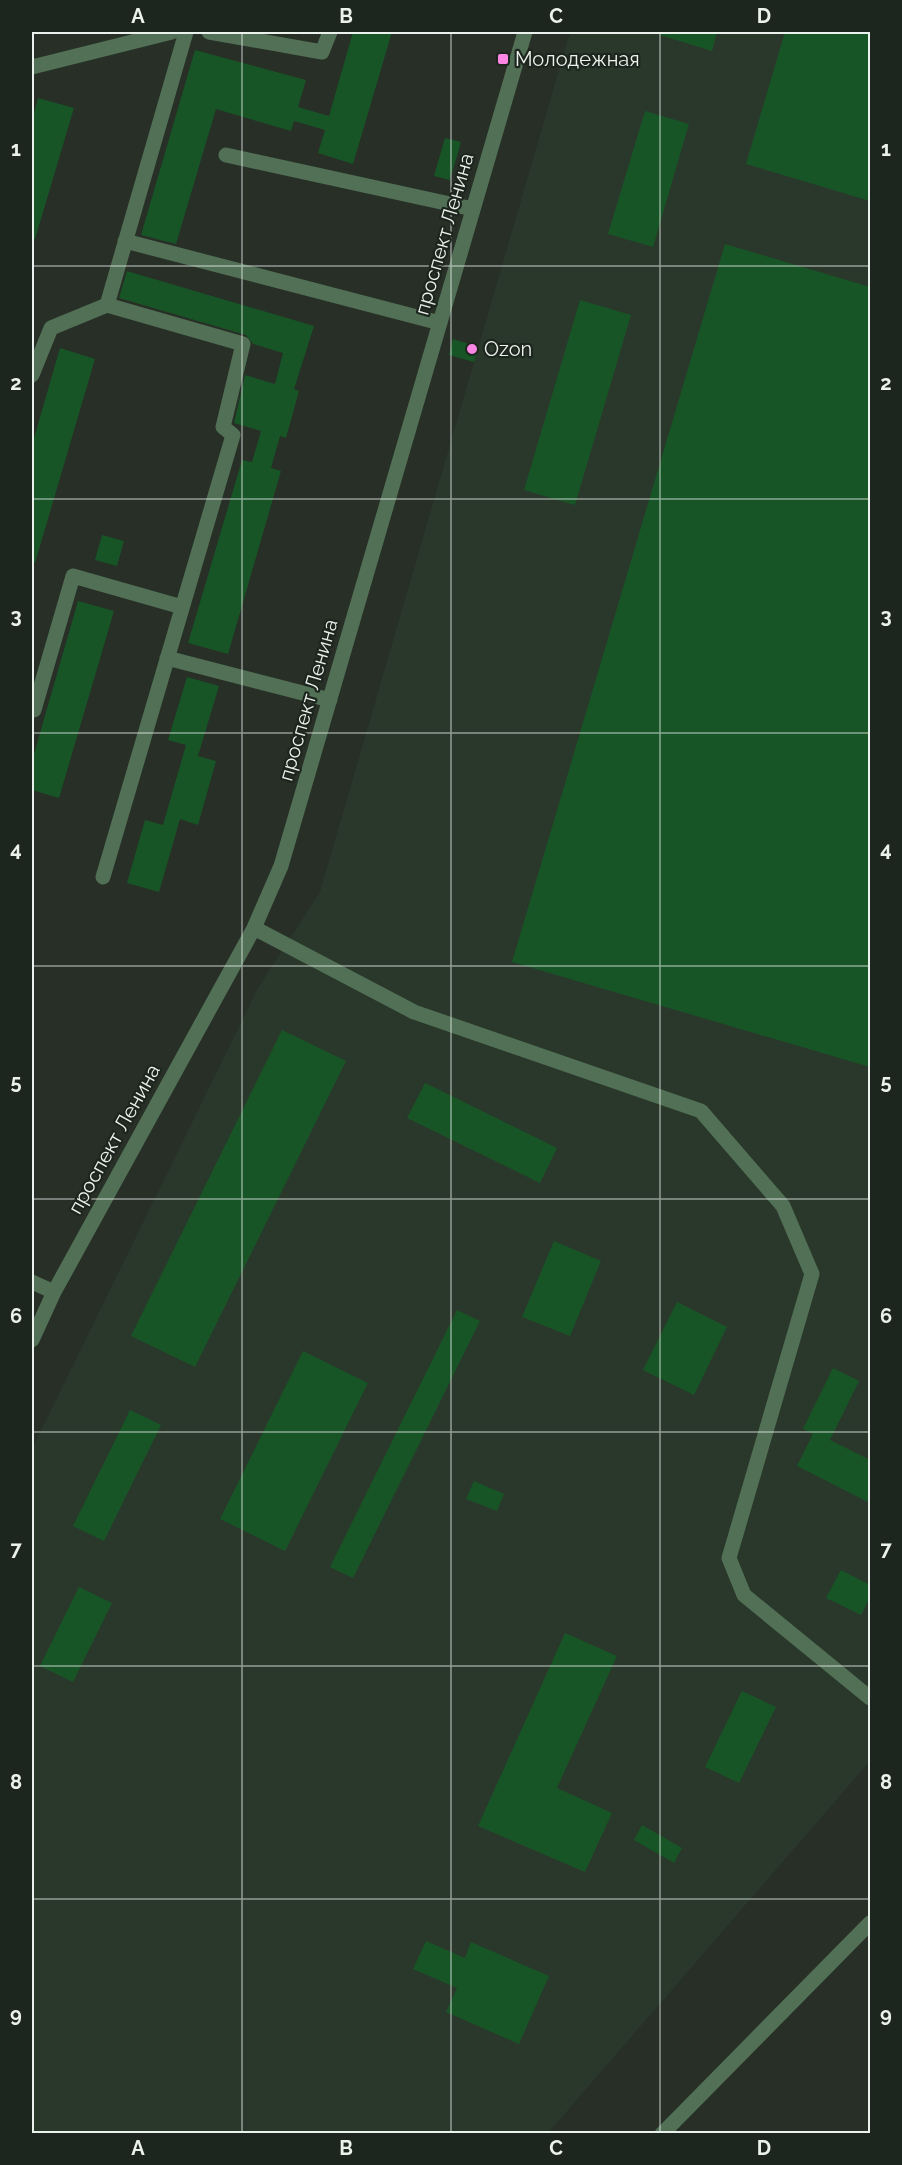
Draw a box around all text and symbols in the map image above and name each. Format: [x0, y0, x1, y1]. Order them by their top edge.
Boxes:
text: A [131, 4, 145, 28]
text: B [339, 4, 353, 28]
text: C [549, 4, 563, 28]
text: D [757, 4, 771, 28]
place label: Молодежная [515, 47, 640, 71]
marker: Молодежная [496, 52, 510, 66]
text: 1 [11, 137, 21, 161]
text: 1 [881, 137, 891, 161]
street label: проспект Ленина [409, 150, 479, 318]
place label: Ozon [484, 337, 532, 361]
marker: Ozon [465, 342, 479, 356]
text: 2 [10, 371, 22, 395]
text: 2 [880, 371, 892, 395]
text: 3 [10, 604, 22, 628]
text: 3 [880, 604, 892, 628]
street label: проспект Ленина [273, 616, 343, 784]
text: 4 [10, 837, 22, 861]
text: 4 [880, 837, 892, 861]
street label: проспект Ленина [63, 1060, 165, 1218]
text: 5 [10, 1070, 22, 1094]
text: 5 [880, 1070, 892, 1094]
text: 6 [10, 1304, 22, 1328]
text: 6 [880, 1304, 892, 1328]
text: 7 [10, 1537, 22, 1561]
text: 7 [880, 1537, 892, 1561]
text: 8 [10, 1770, 22, 1794]
text: 8 [880, 1770, 892, 1794]
text: 9 [10, 2003, 22, 2027]
text: 9 [880, 2003, 892, 2027]
text: A [131, 2136, 145, 2160]
text: B [339, 2136, 353, 2160]
text: C [549, 2136, 563, 2160]
text: D [757, 2136, 771, 2160]

